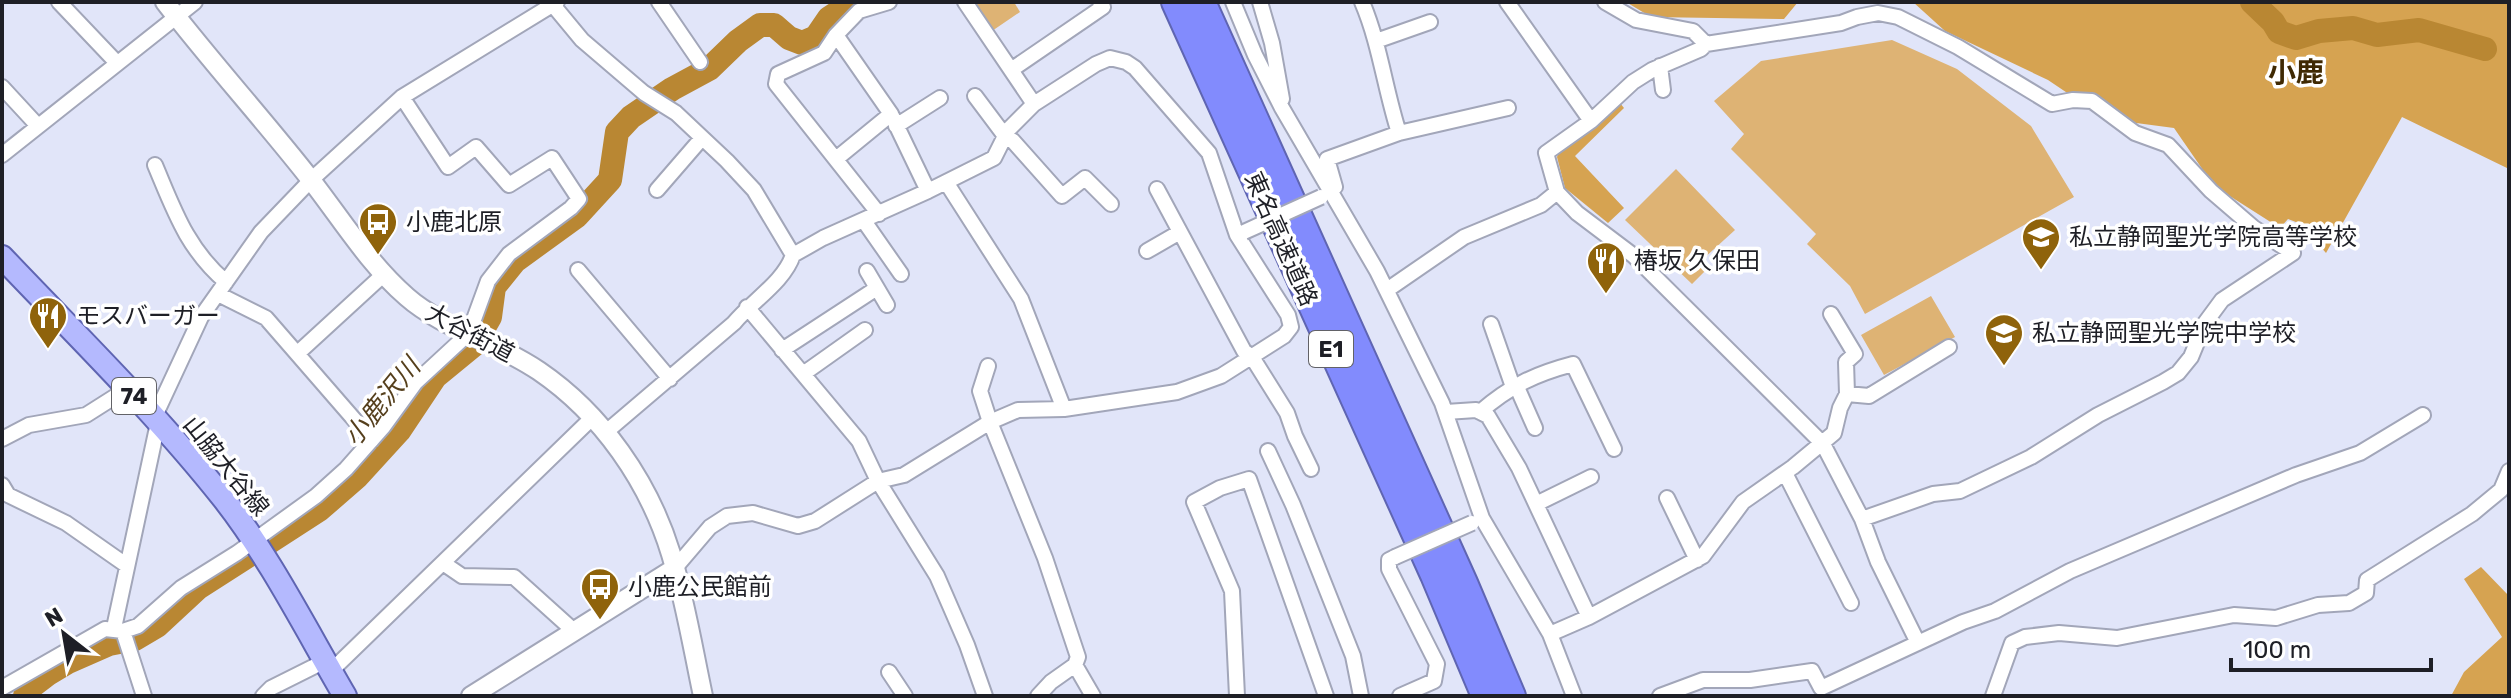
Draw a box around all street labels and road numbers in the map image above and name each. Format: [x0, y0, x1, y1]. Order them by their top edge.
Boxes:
street label: 東名高速道路 [1239, 168, 1323, 310]
street label: 大谷街道 [421, 298, 519, 368]
road number: E1 [1309, 331, 1353, 367]
road number: 74 [112, 378, 156, 414]
street label: 山脇大谷線 [177, 411, 275, 521]

